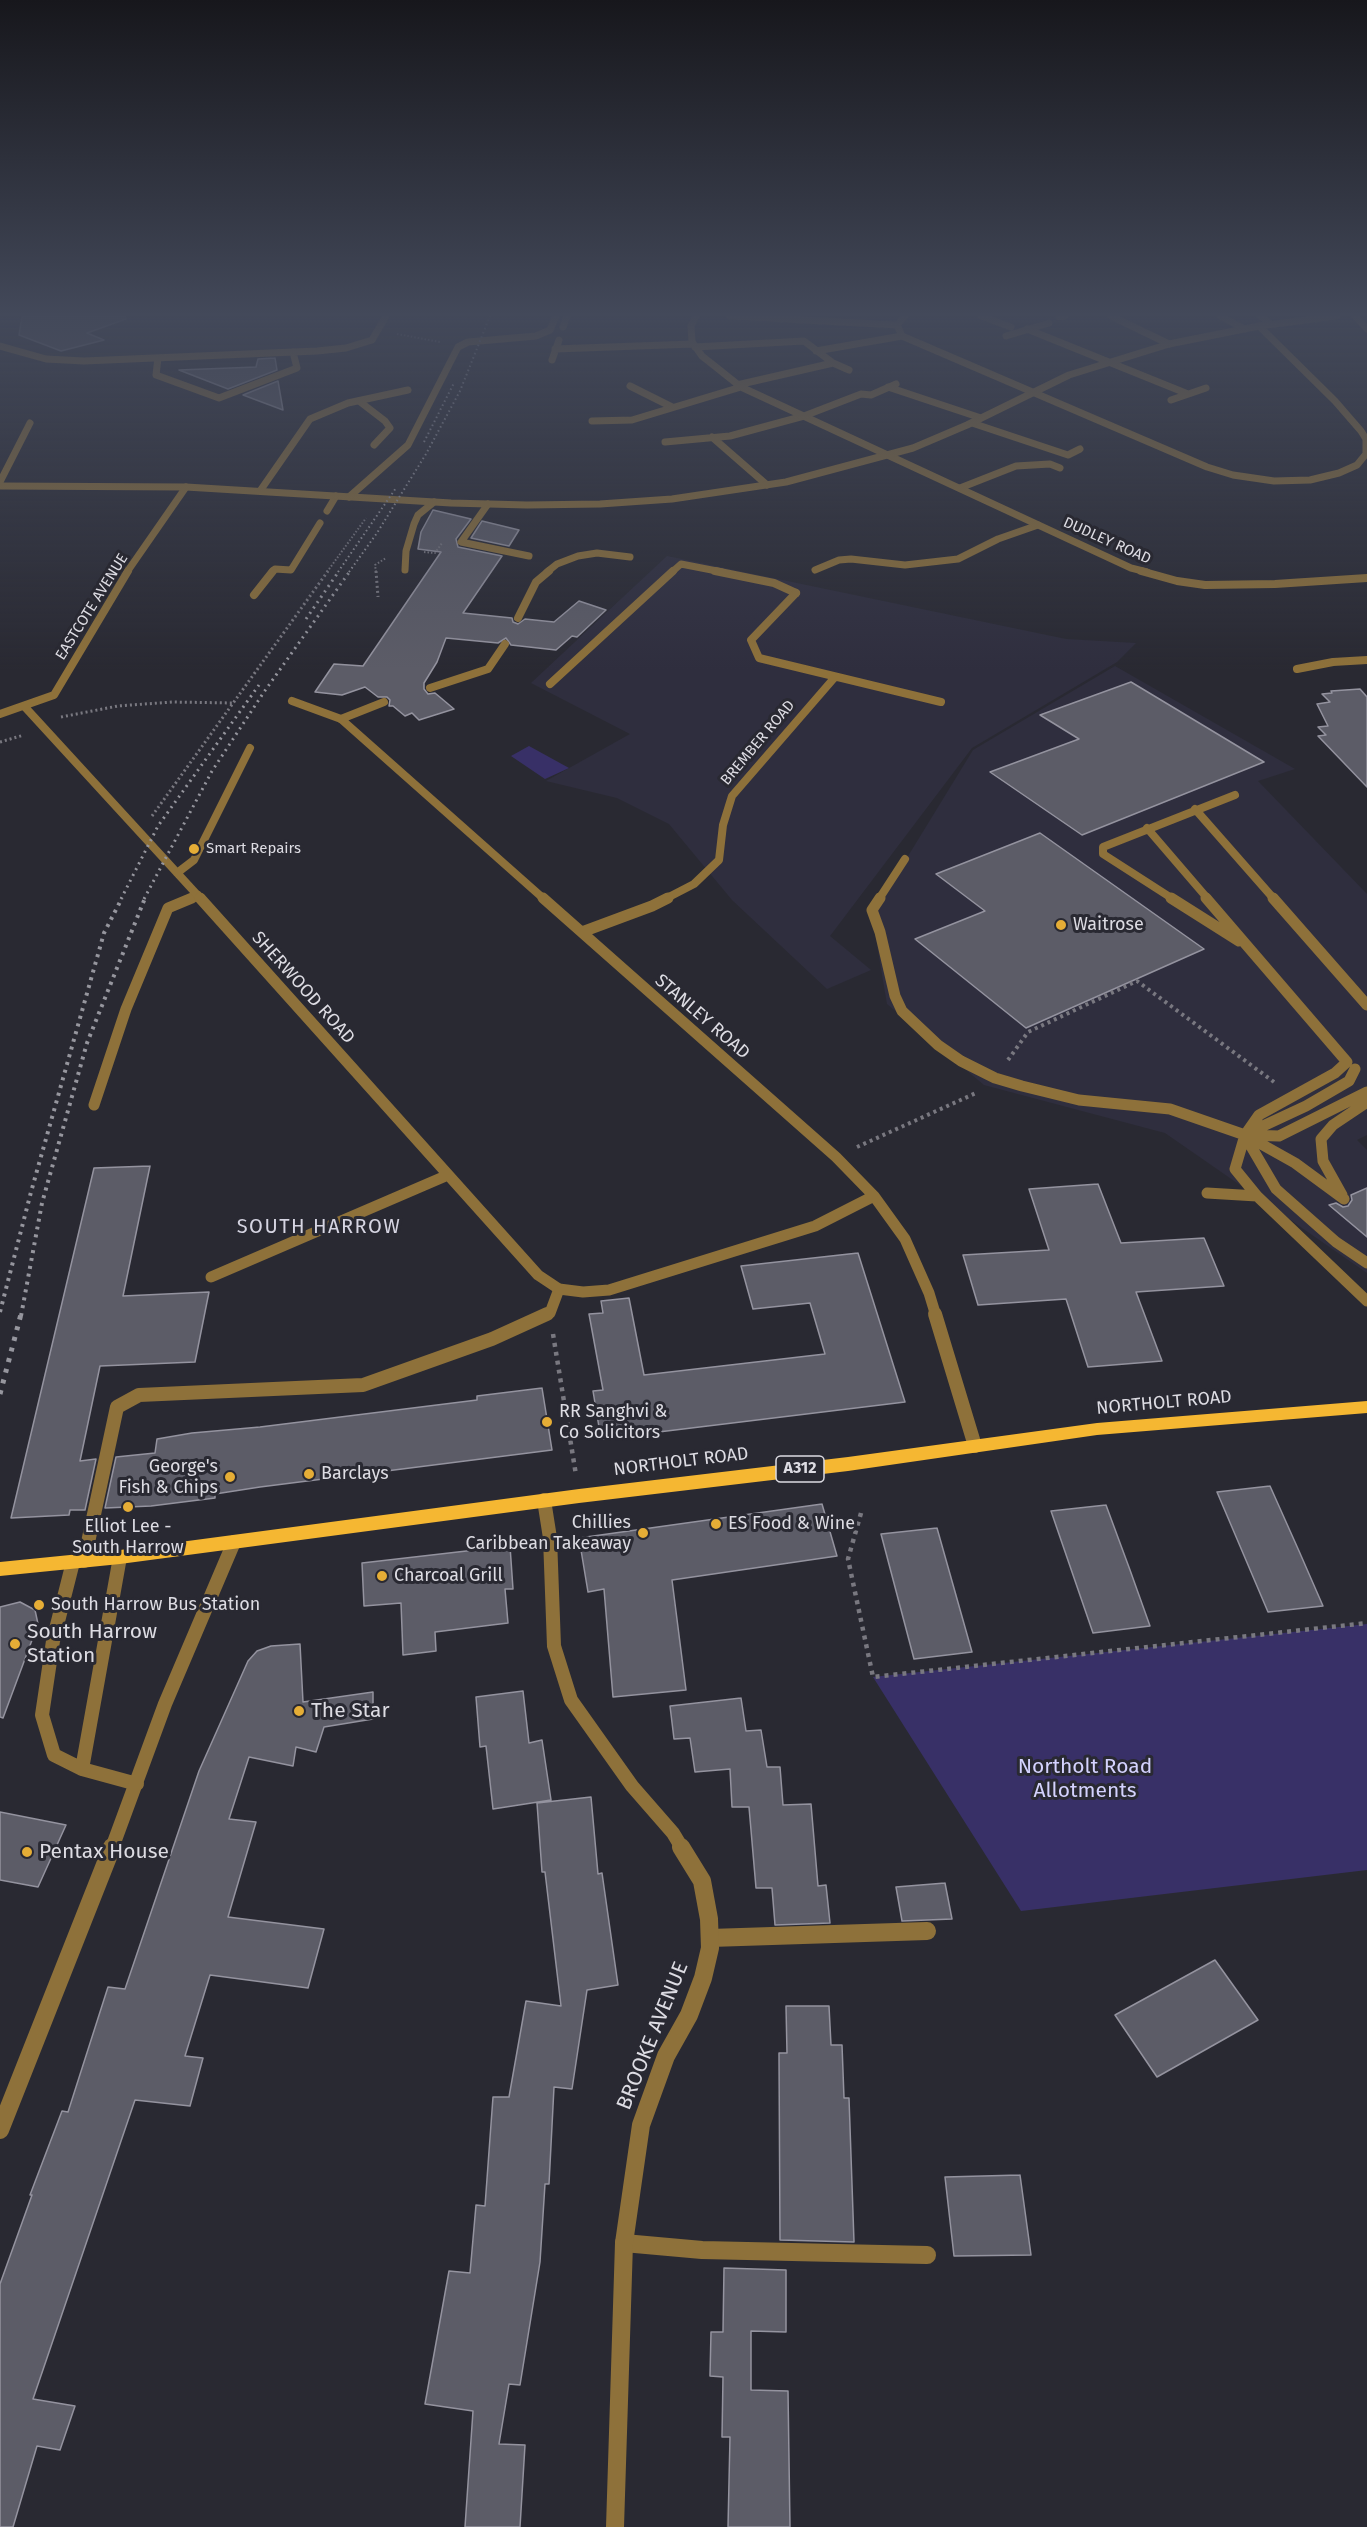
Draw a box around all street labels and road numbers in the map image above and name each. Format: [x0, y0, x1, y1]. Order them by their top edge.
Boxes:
street label: DUDLEY ROAD [1060, 514, 1154, 568]
street label: EASTCOTE AVENUE [52, 550, 132, 664]
street label: BREMBER ROAD [717, 697, 799, 789]
street label: SHERWOOD ROAD [247, 927, 359, 1049]
street label: STANLEY ROAD [650, 970, 754, 1064]
street label: NORTHOLT ROAD [1095, 1386, 1233, 1420]
street label: NORTHOLT ROAD [612, 1443, 750, 1481]
road number: A312 [776, 1456, 824, 1482]
street label: BROOKE AVENUE [612, 1958, 694, 2114]

